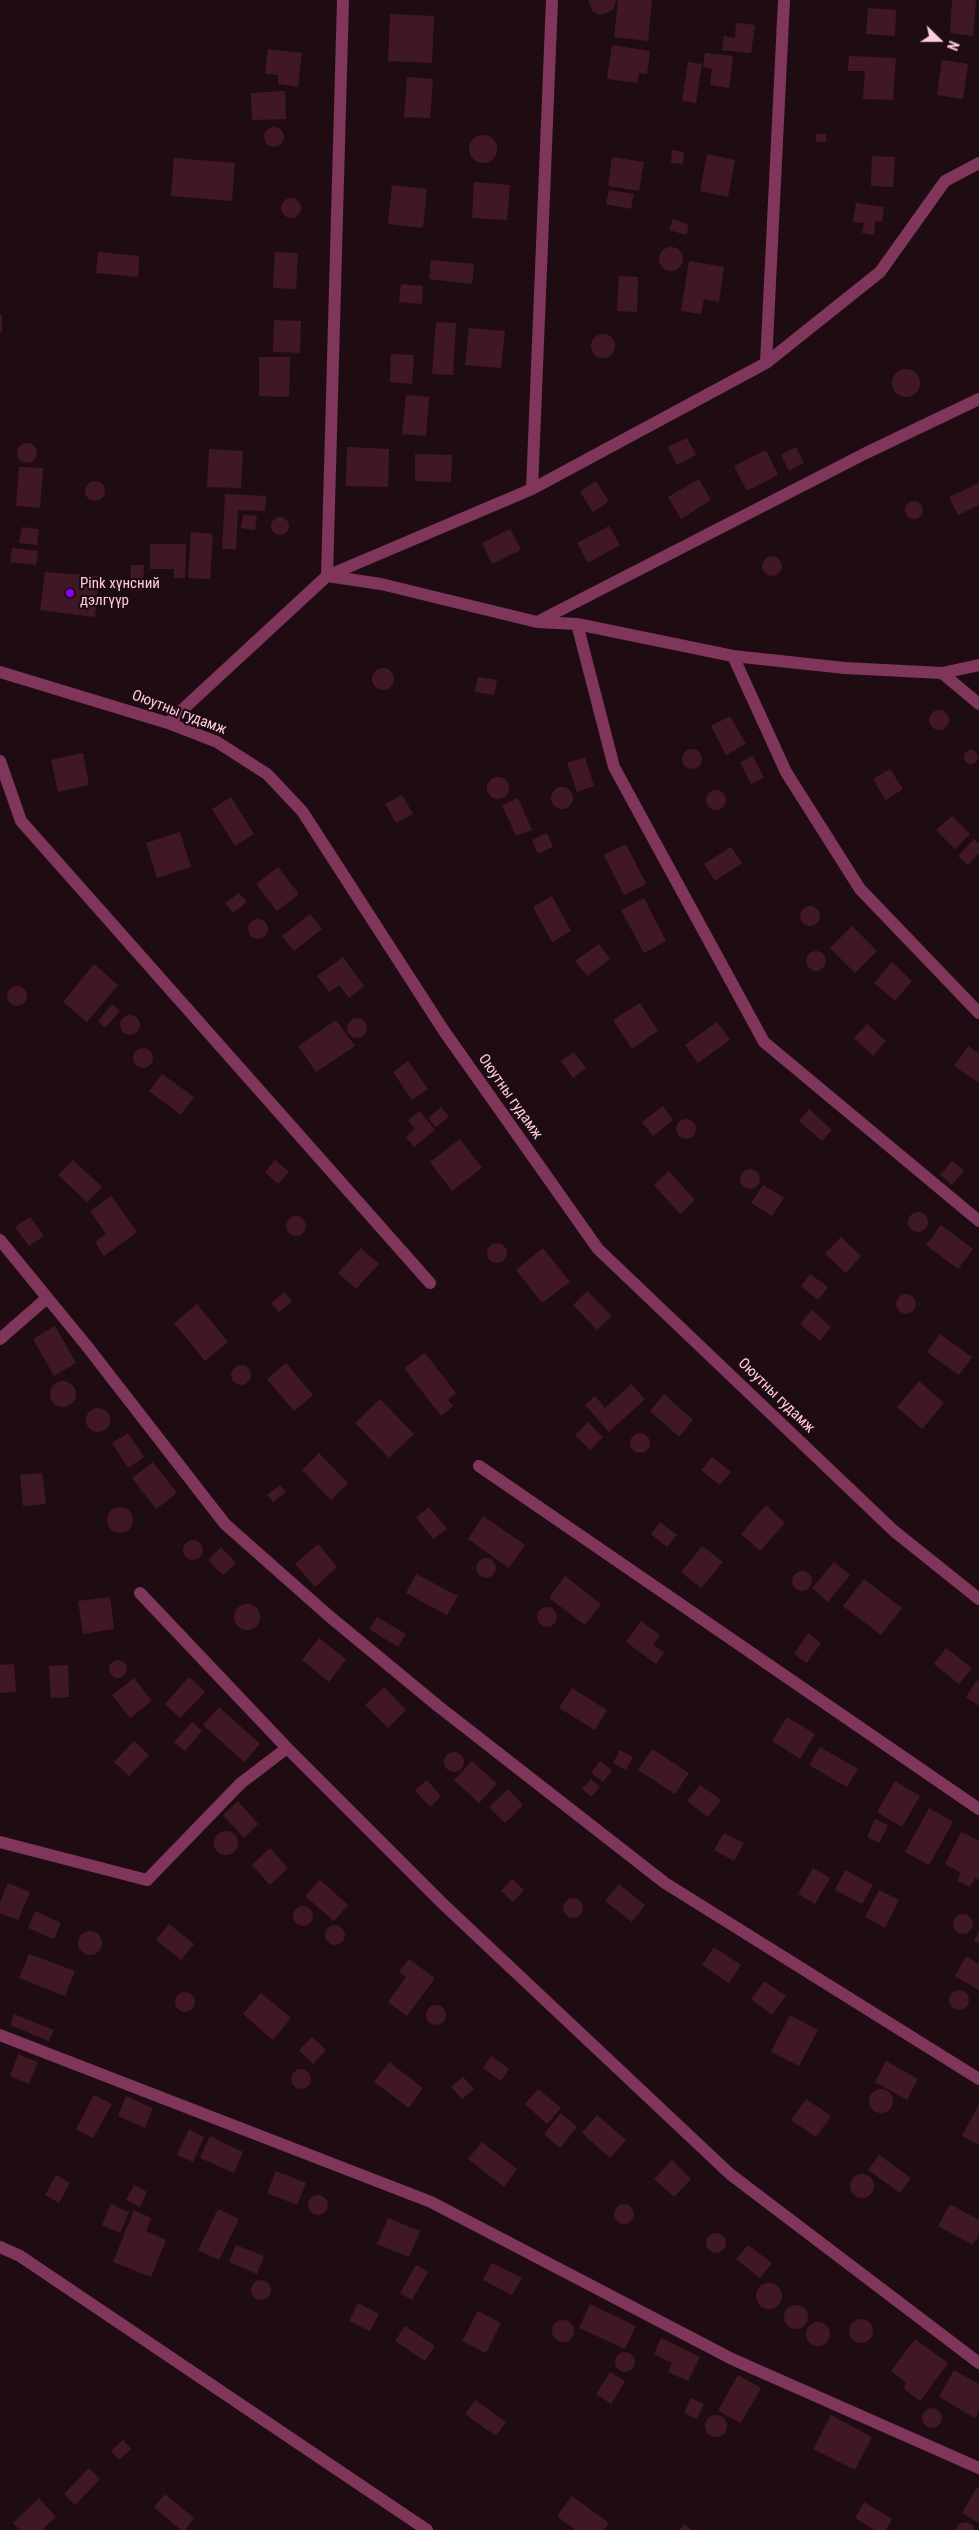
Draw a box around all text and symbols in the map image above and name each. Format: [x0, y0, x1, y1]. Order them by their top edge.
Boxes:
north arrow [914, 15, 964, 65]
text: N [944, 39, 962, 53]
place label: Pink хүнсний дэлгүүр [80, 575, 160, 610]
marker: Pink хүнсний дэлгүүр [64, 587, 76, 599]
street label: Оюутны гудамж [129, 687, 229, 739]
street label: Оюутны гудамж [474, 1051, 546, 1143]
street label: Оюутны гудамж [734, 1355, 818, 1437]

